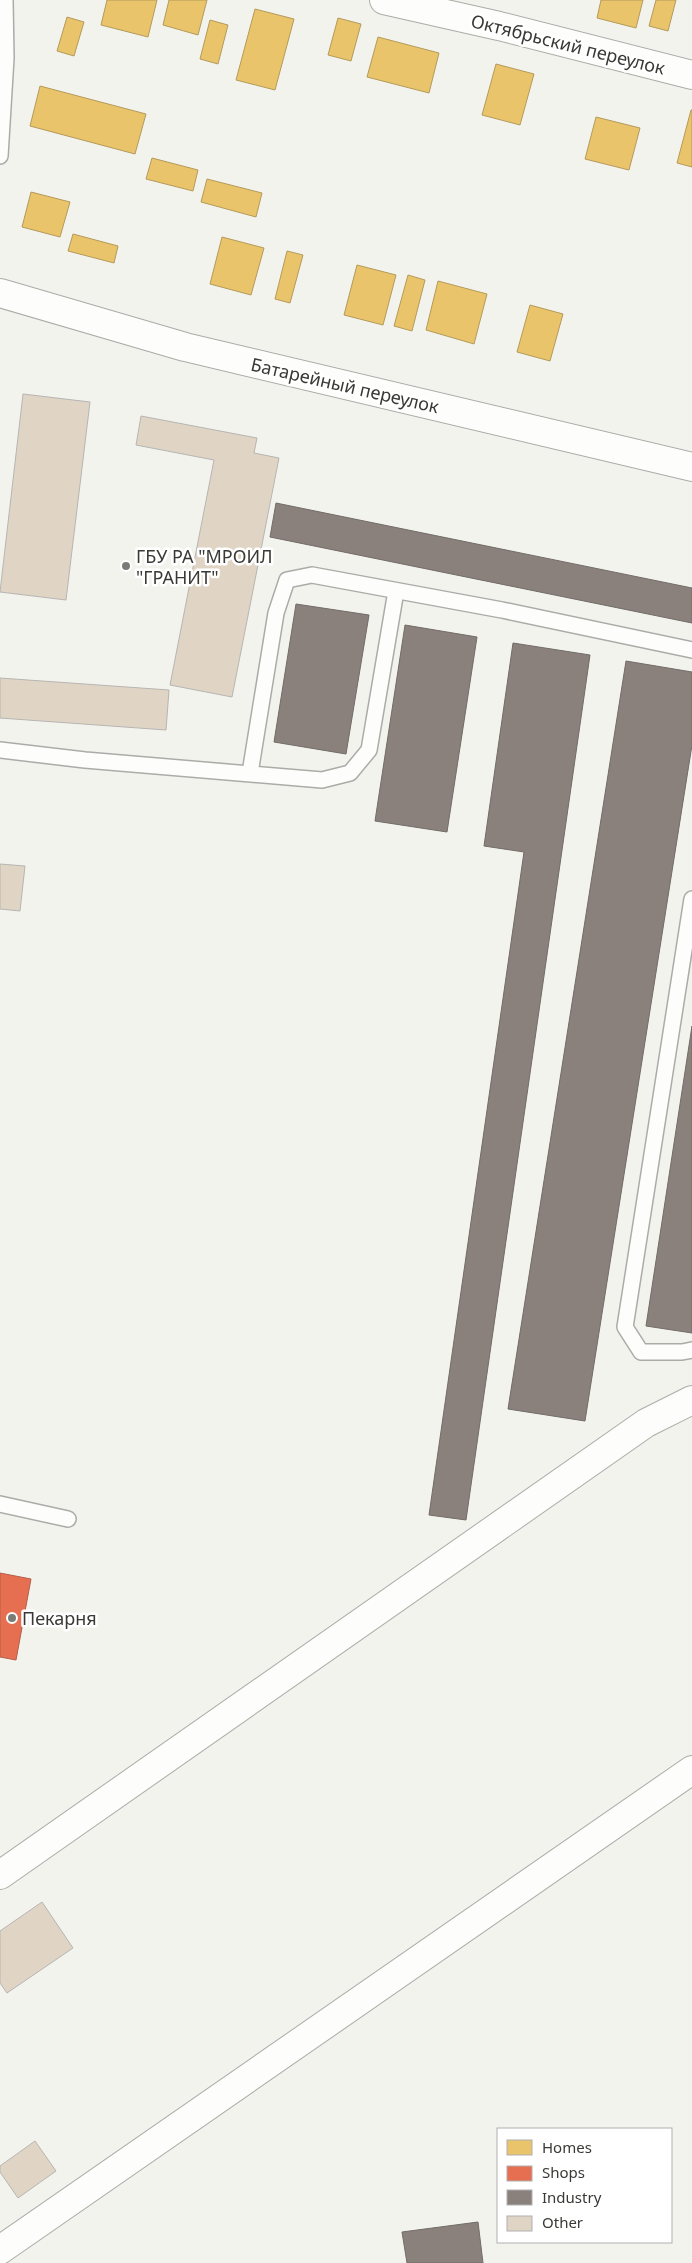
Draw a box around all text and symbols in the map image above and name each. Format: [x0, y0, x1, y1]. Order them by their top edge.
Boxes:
street label: Октябрьский переулок [468, 8, 668, 80]
street label: Батарейный переулок [249, 352, 442, 418]
place label: ГБУ РА "МРОИЛ "ГРАНИТ" [136, 544, 273, 589]
marker: ГБУ РА "МРОИЛ "ГРАНИТ" [120, 560, 132, 572]
place label: Пекарня [22, 1606, 97, 1630]
marker: Пекарня [6, 1612, 18, 1624]
legend [497, 2128, 672, 2243]
text: Homes [542, 2137, 592, 2157]
text: Shops [542, 2162, 585, 2182]
text: Industry [542, 2187, 602, 2207]
text: Other [542, 2212, 583, 2232]

